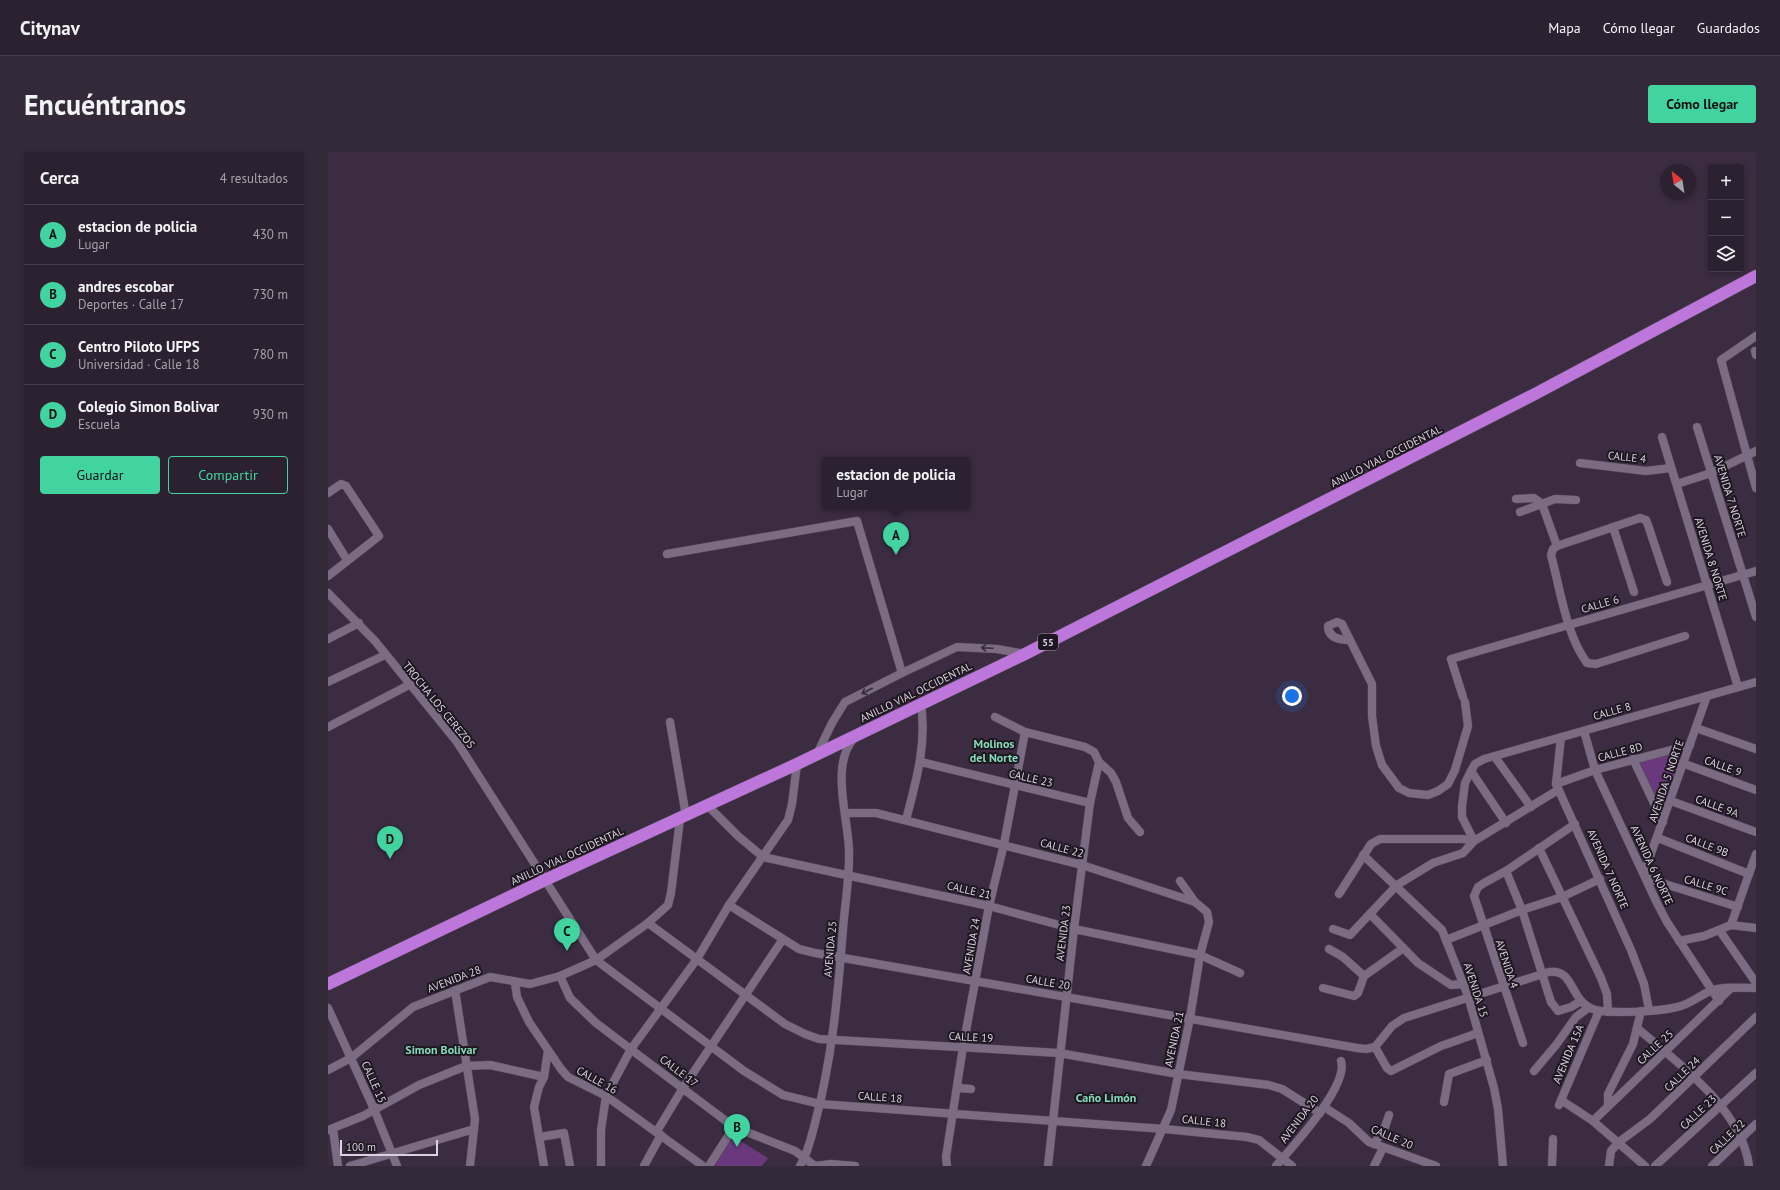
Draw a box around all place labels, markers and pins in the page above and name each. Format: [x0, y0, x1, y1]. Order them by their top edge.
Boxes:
pin: A [883, 522, 909, 555]
pin: D [377, 826, 403, 859]
pin: C [554, 918, 580, 951]
pin: B [724, 1114, 750, 1147]

